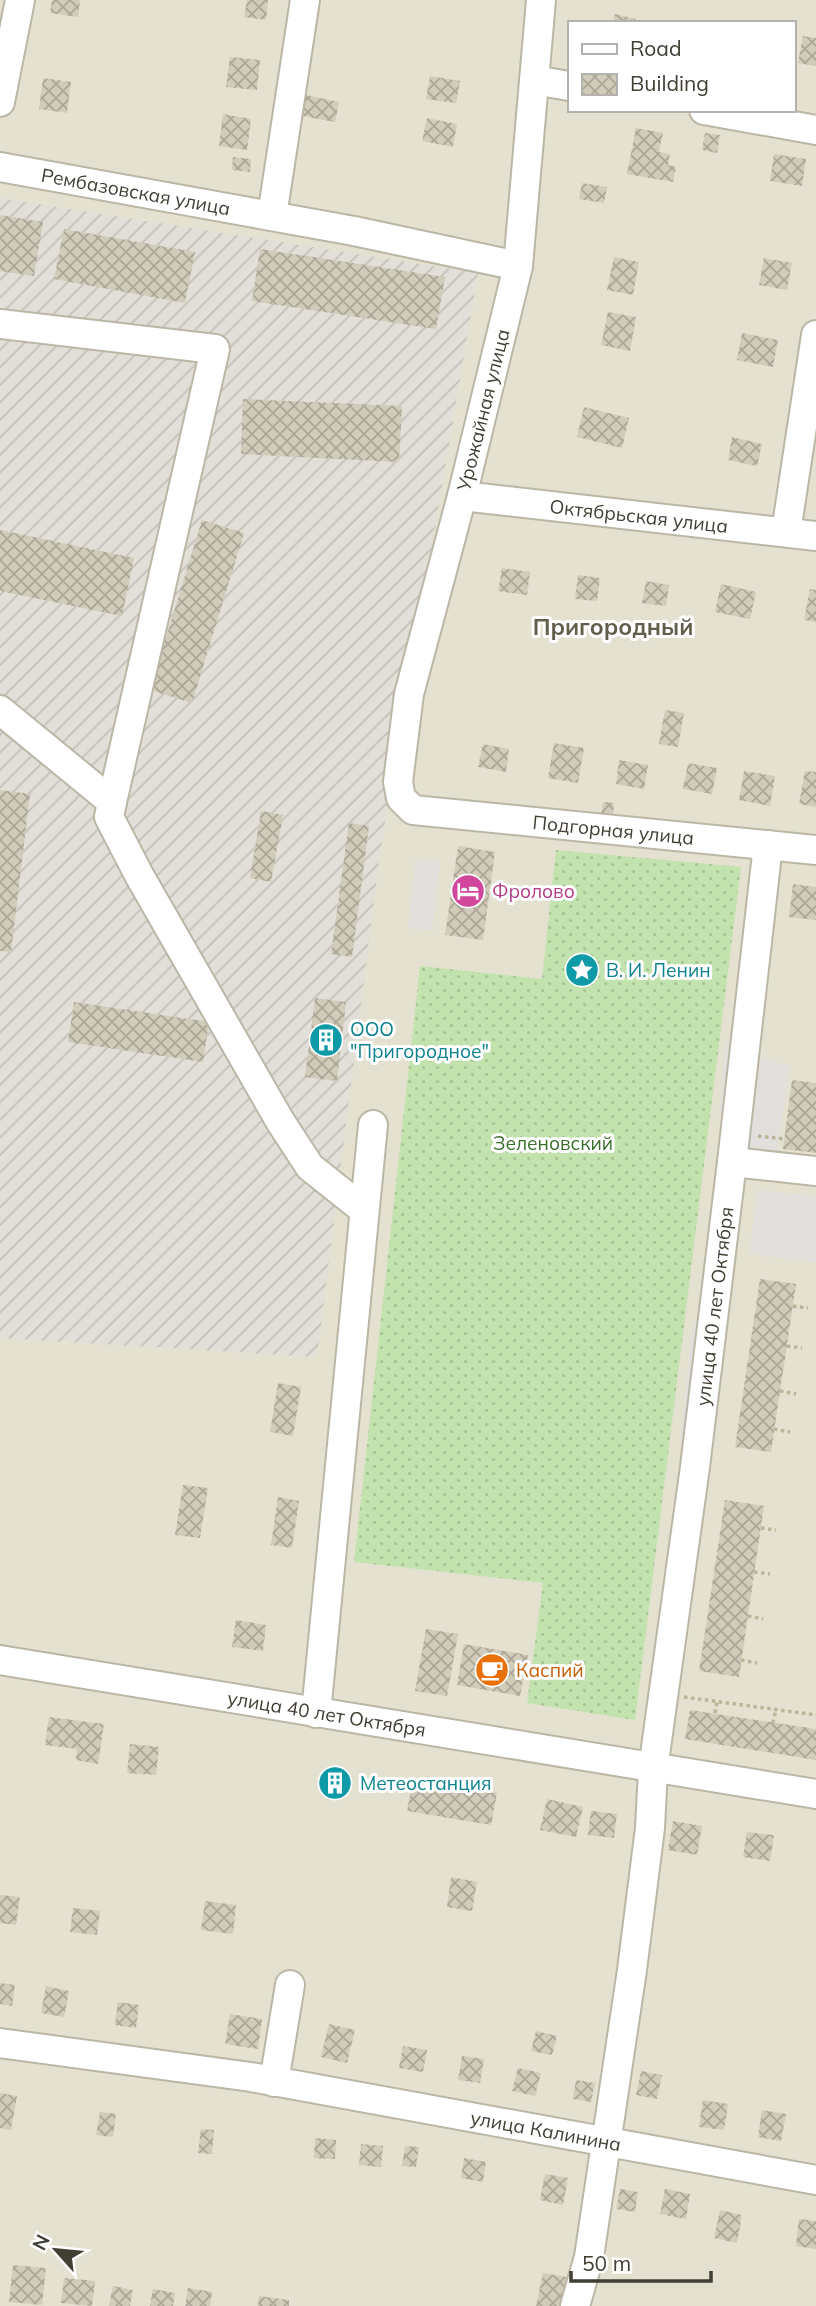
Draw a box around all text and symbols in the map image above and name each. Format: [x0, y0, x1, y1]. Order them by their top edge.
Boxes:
legend [568, 21, 795, 112]
text: Road [630, 35, 681, 61]
text: Building [630, 70, 709, 96]
street label: Рембазовская улица [39, 163, 232, 220]
street label: Урожайная улица [451, 326, 515, 495]
street label: Октябрьская улица [548, 494, 729, 538]
district label: Пригородный [533, 612, 693, 641]
street label: Подгорная улица [532, 810, 695, 850]
hotel icon: Фролово [449, 872, 487, 910]
place label: Фролово [492, 879, 575, 903]
place icon: В. И. Ленин [563, 951, 601, 989]
place label: В. И. Ленин [606, 958, 711, 982]
place label: ООО "Пригородное" [350, 1017, 489, 1063]
building icon: ООО "Пригородное" [307, 1021, 345, 1059]
park label: Зеленовский [493, 1131, 613, 1155]
street label: улица 40 лет Октября [690, 1205, 738, 1407]
cafe icon: Каспий [473, 1651, 511, 1689]
place label: Каспий [516, 1658, 584, 1682]
street label: улица 40 лет Октября [226, 1686, 428, 1742]
building icon: Метеостанция [316, 1764, 354, 1802]
place label: Метеостанция [360, 1771, 492, 1795]
street label: улица Калинина [469, 2105, 623, 2156]
north arrow [21, 2215, 91, 2285]
text: N [27, 2230, 55, 2254]
scale bar [571, 2240, 711, 2284]
text: 50 m [582, 2250, 631, 2276]

